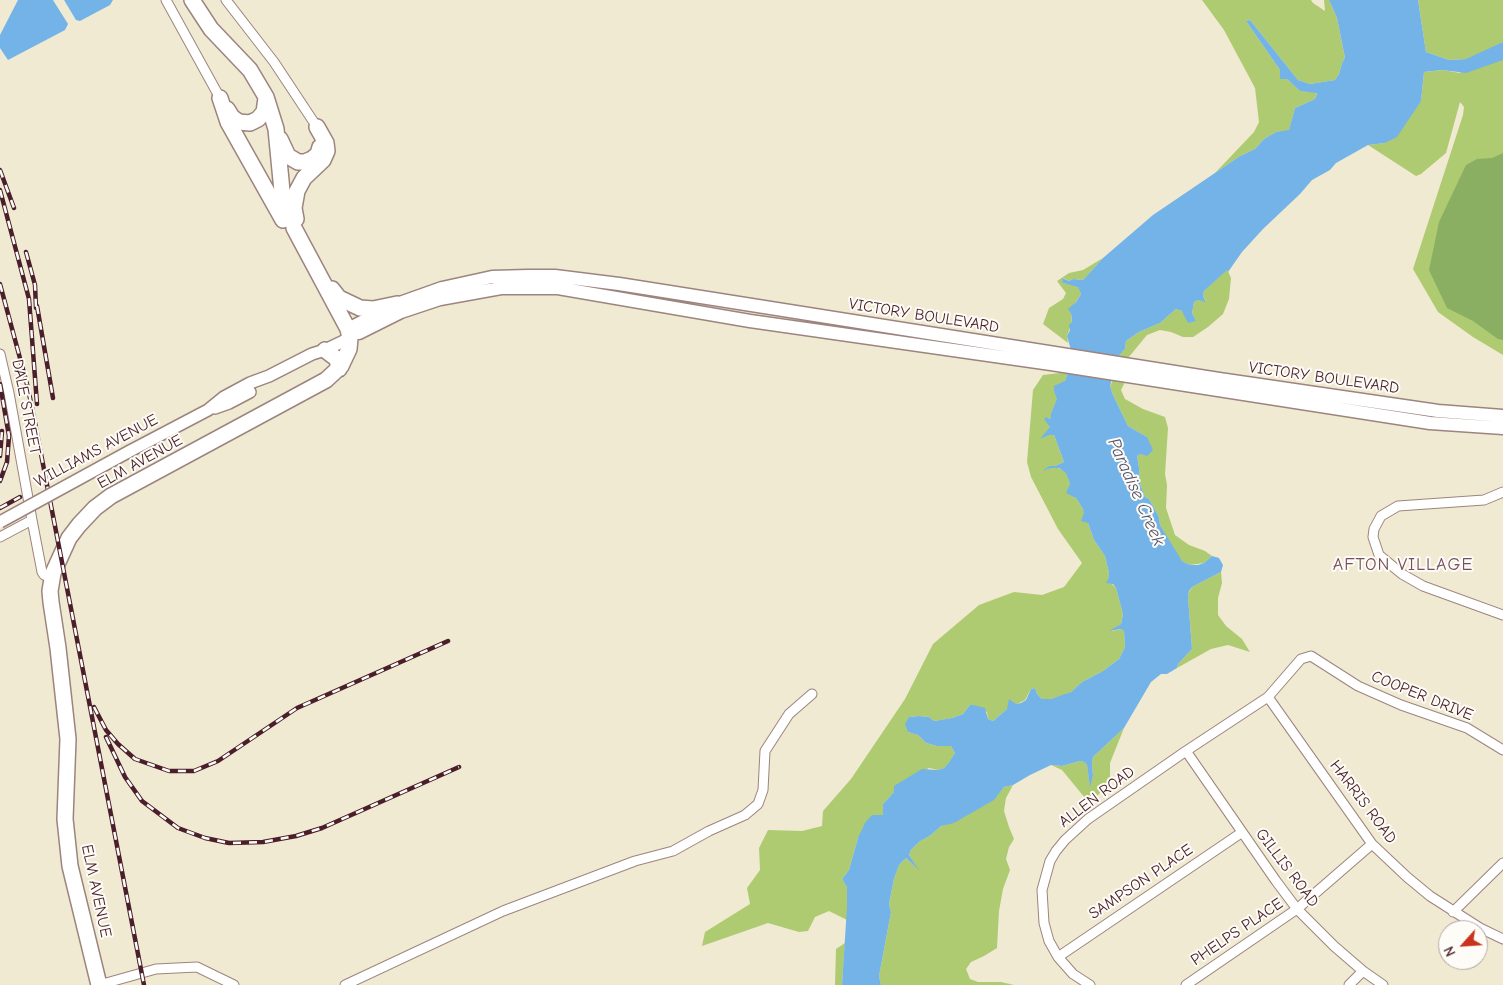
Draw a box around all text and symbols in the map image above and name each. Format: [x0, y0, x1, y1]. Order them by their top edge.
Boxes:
street label: VICTORY BOULEVARD [848, 295, 1000, 337]
street label: DALE STREET [7, 358, 45, 456]
street label: VICTORY BOULEVARD [1248, 358, 1400, 398]
street label: WILLIAMS AVENUE [31, 410, 161, 492]
street label: ELM AVENUE [94, 431, 186, 493]
water label: Paradise Creek [1103, 435, 1169, 549]
district label: AFTON VILLAGE [1331, 554, 1475, 576]
street label: COOPER DRIVE [1368, 667, 1476, 725]
street label: HARRIS ROAD [1325, 756, 1401, 848]
street label: ALLEN ROAD [1055, 762, 1139, 832]
street label: GILLIS ROAD [1251, 825, 1323, 911]
street label: SAMPSON PLACE [1085, 840, 1197, 924]
street label: ELM AVENUE [77, 843, 115, 939]
street label: PHELPS PLACE [1187, 894, 1287, 970]
north arrow [1438, 920, 1488, 970]
text: N [1440, 944, 1460, 959]

